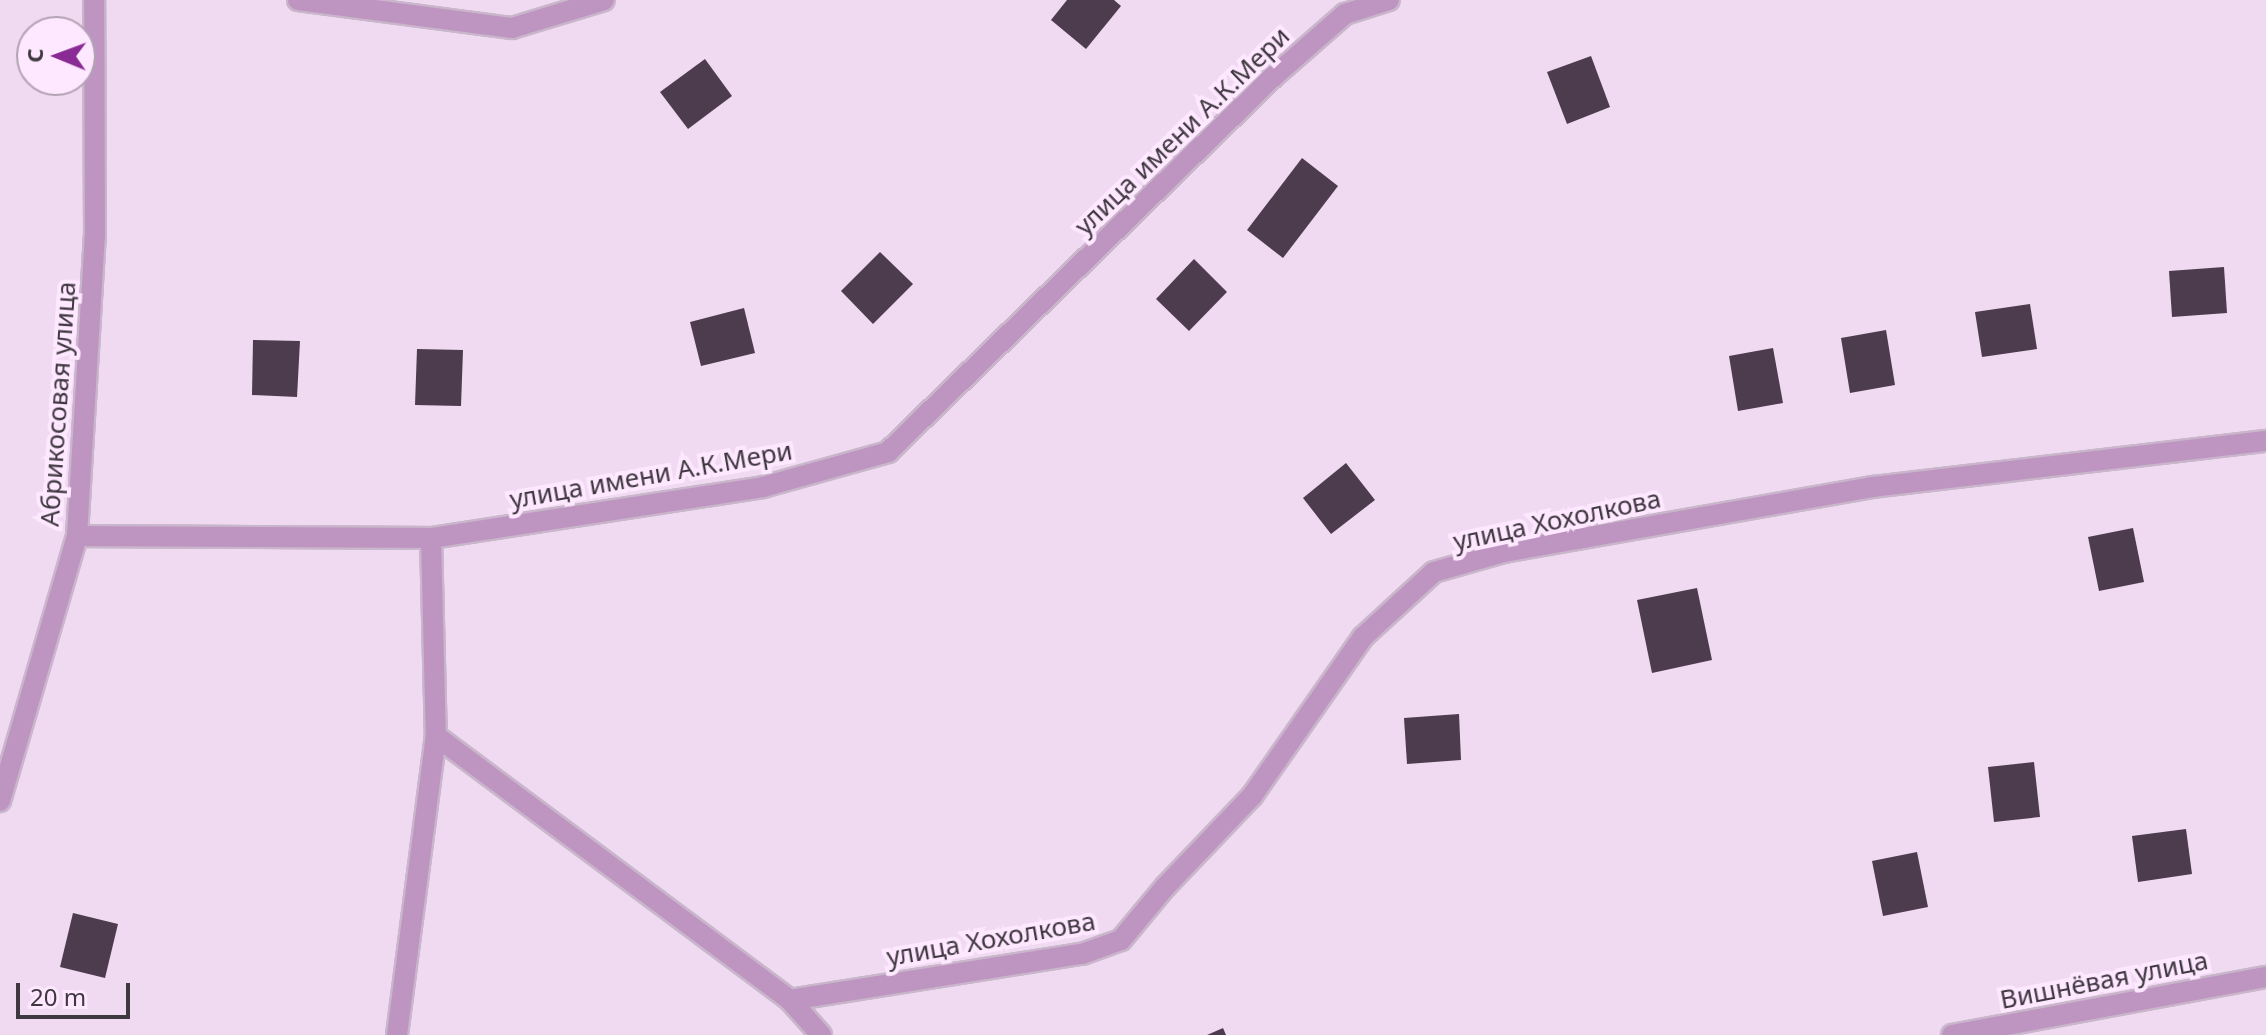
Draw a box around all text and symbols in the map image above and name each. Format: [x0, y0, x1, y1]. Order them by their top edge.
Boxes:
north arrow [16, 16, 96, 96]
street label: улица имени А.К.Мери [1068, 20, 1296, 242]
text: С [19, 48, 49, 63]
street label: Абрикосовая улица [34, 281, 82, 527]
street label: улица имени А.К.Мери [507, 435, 795, 515]
street label: улица Хохолкова [1450, 483, 1664, 557]
street label: улица Хохолкова [884, 905, 1098, 973]
street label: Вишнёвая улица [1997, 945, 2211, 1015]
scale bar [20, 967, 134, 1017]
text: 20 m [30, 980, 86, 1013]

